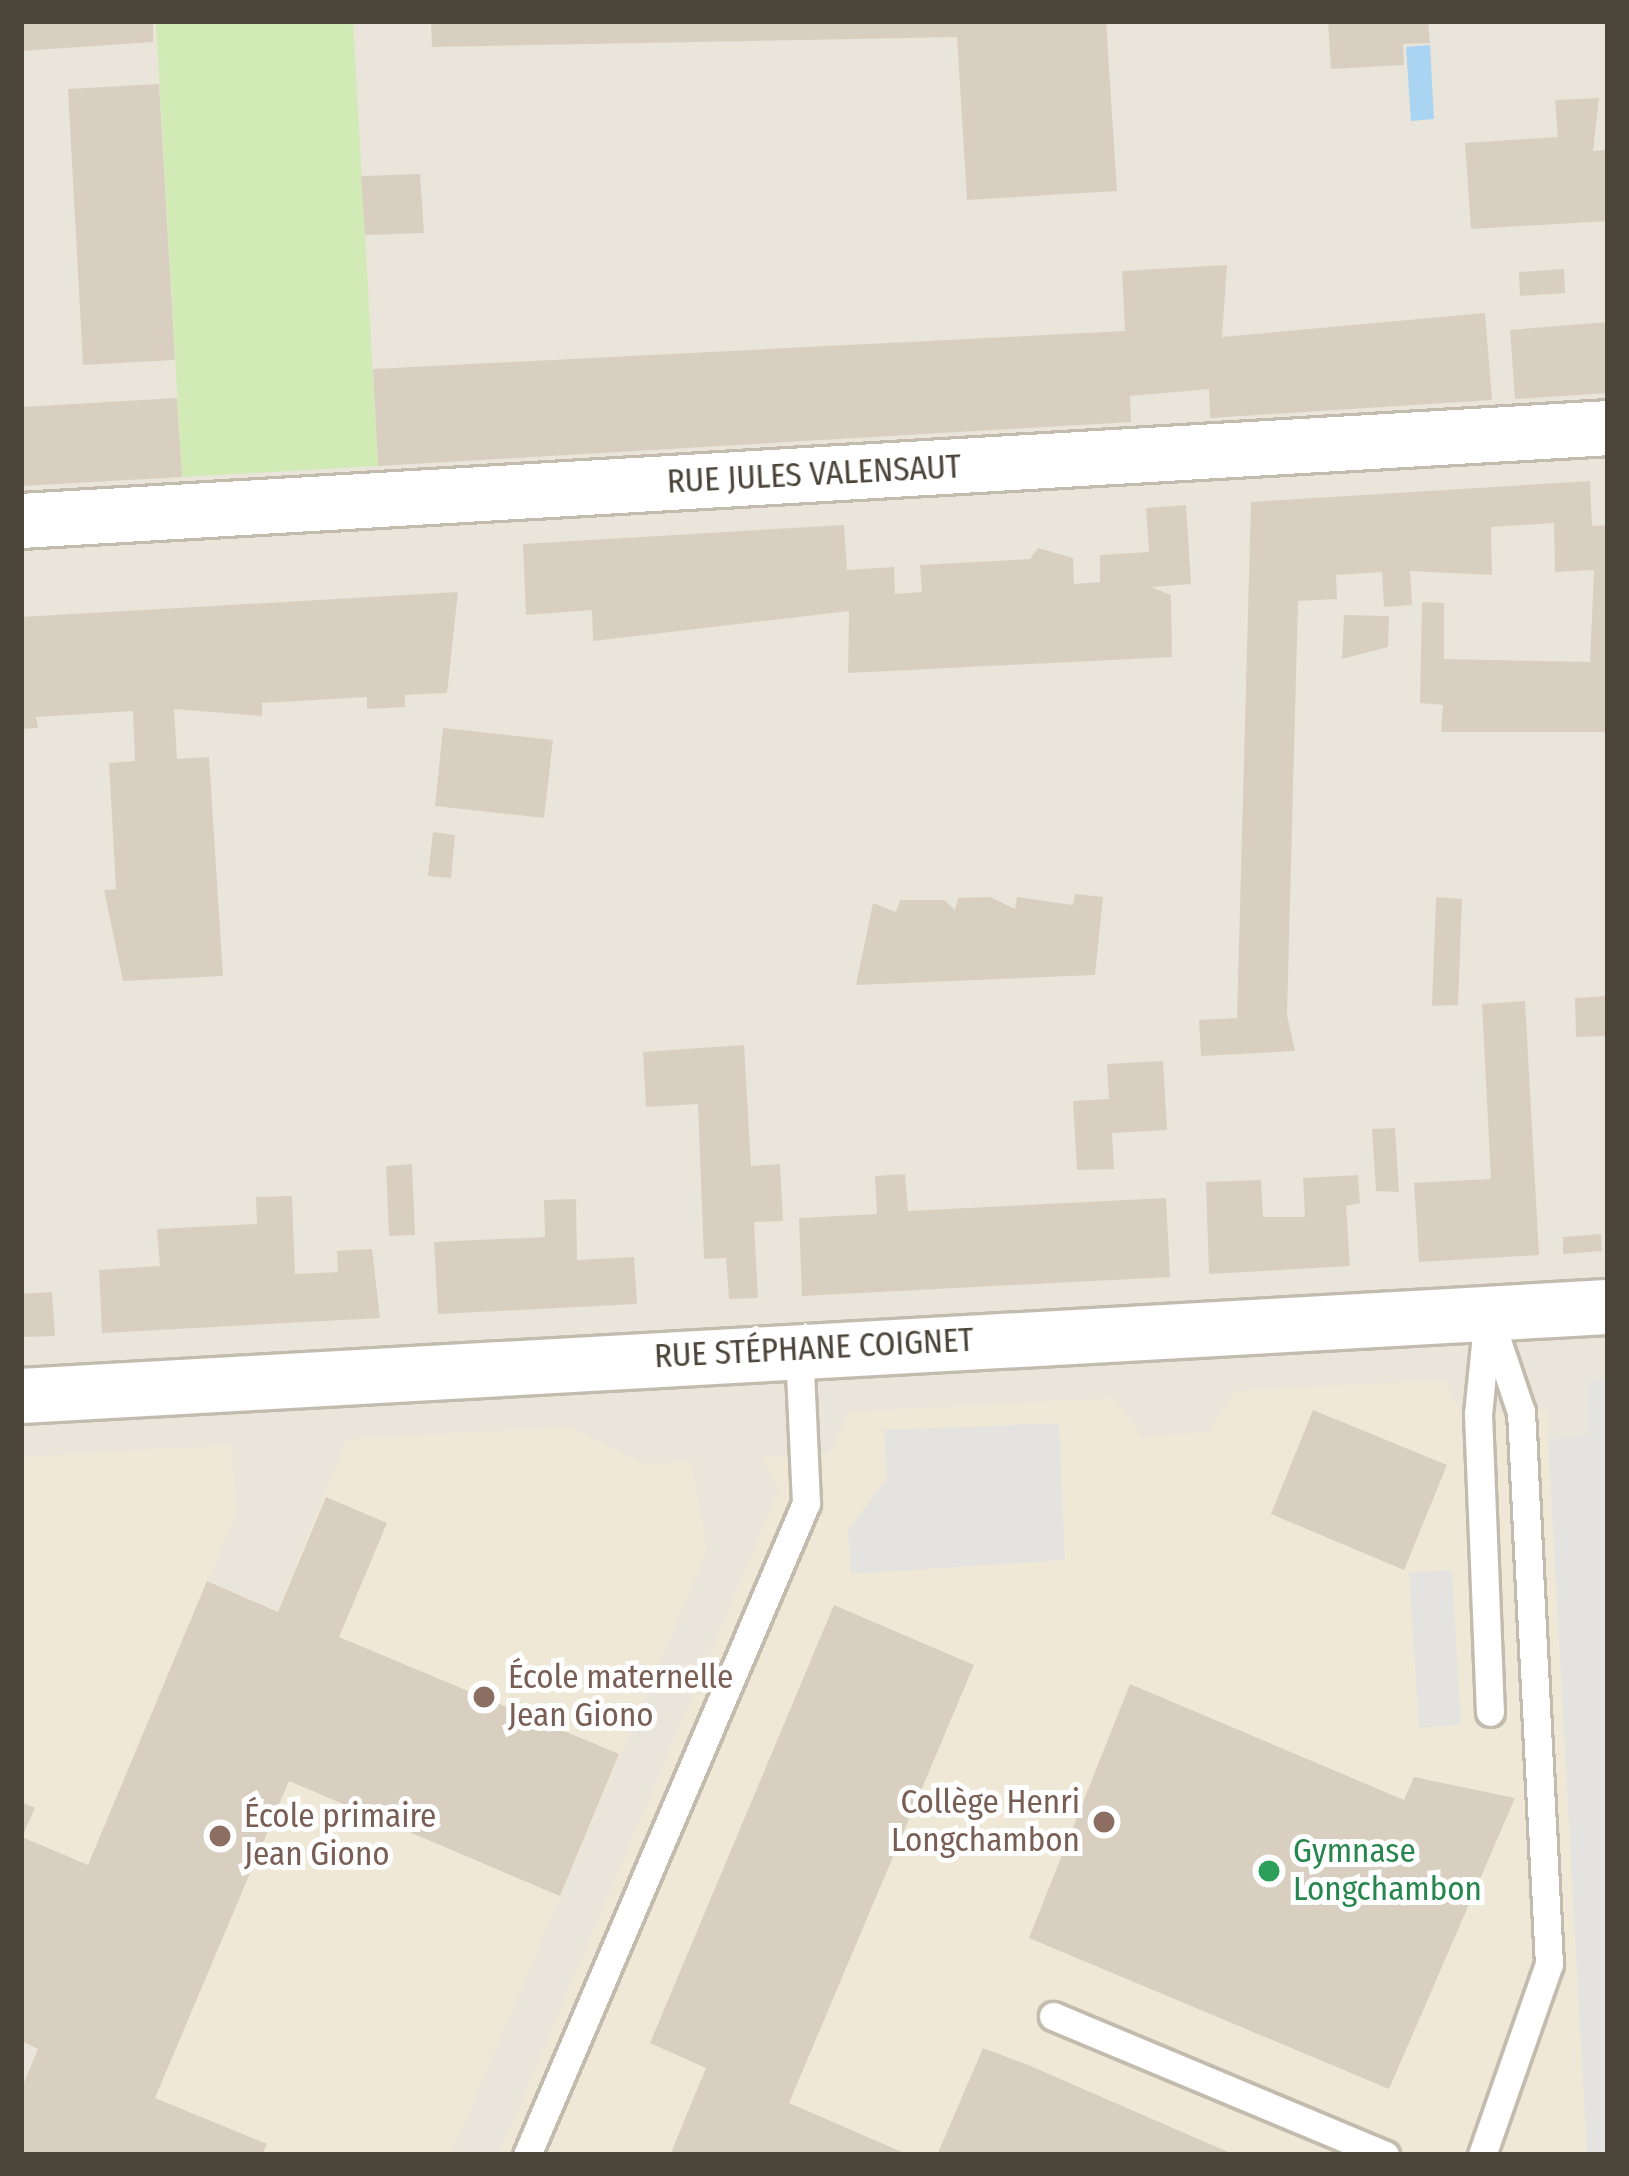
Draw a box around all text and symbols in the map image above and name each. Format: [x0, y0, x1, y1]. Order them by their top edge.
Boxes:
street label: RUE JULES VALENSAUT [666, 448, 962, 502]
street label: RUE STÉPHANE COIGNET [653, 1321, 975, 1377]
place label: École maternelle Jean Giono [508, 1658, 733, 1736]
marker: École maternelle Jean Giono [471, 1684, 497, 1710]
place label: Collège Henri Longchambon [891, 1783, 1080, 1861]
place label: École primaire Jean Giono [244, 1797, 436, 1875]
marker: Collège Henri Longchambon [1091, 1809, 1117, 1835]
marker: École primaire Jean Giono [207, 1823, 233, 1849]
place label: Gymnase Longchambon [1293, 1832, 1482, 1910]
marker: Gymnase Longchambon [1256, 1858, 1282, 1884]

